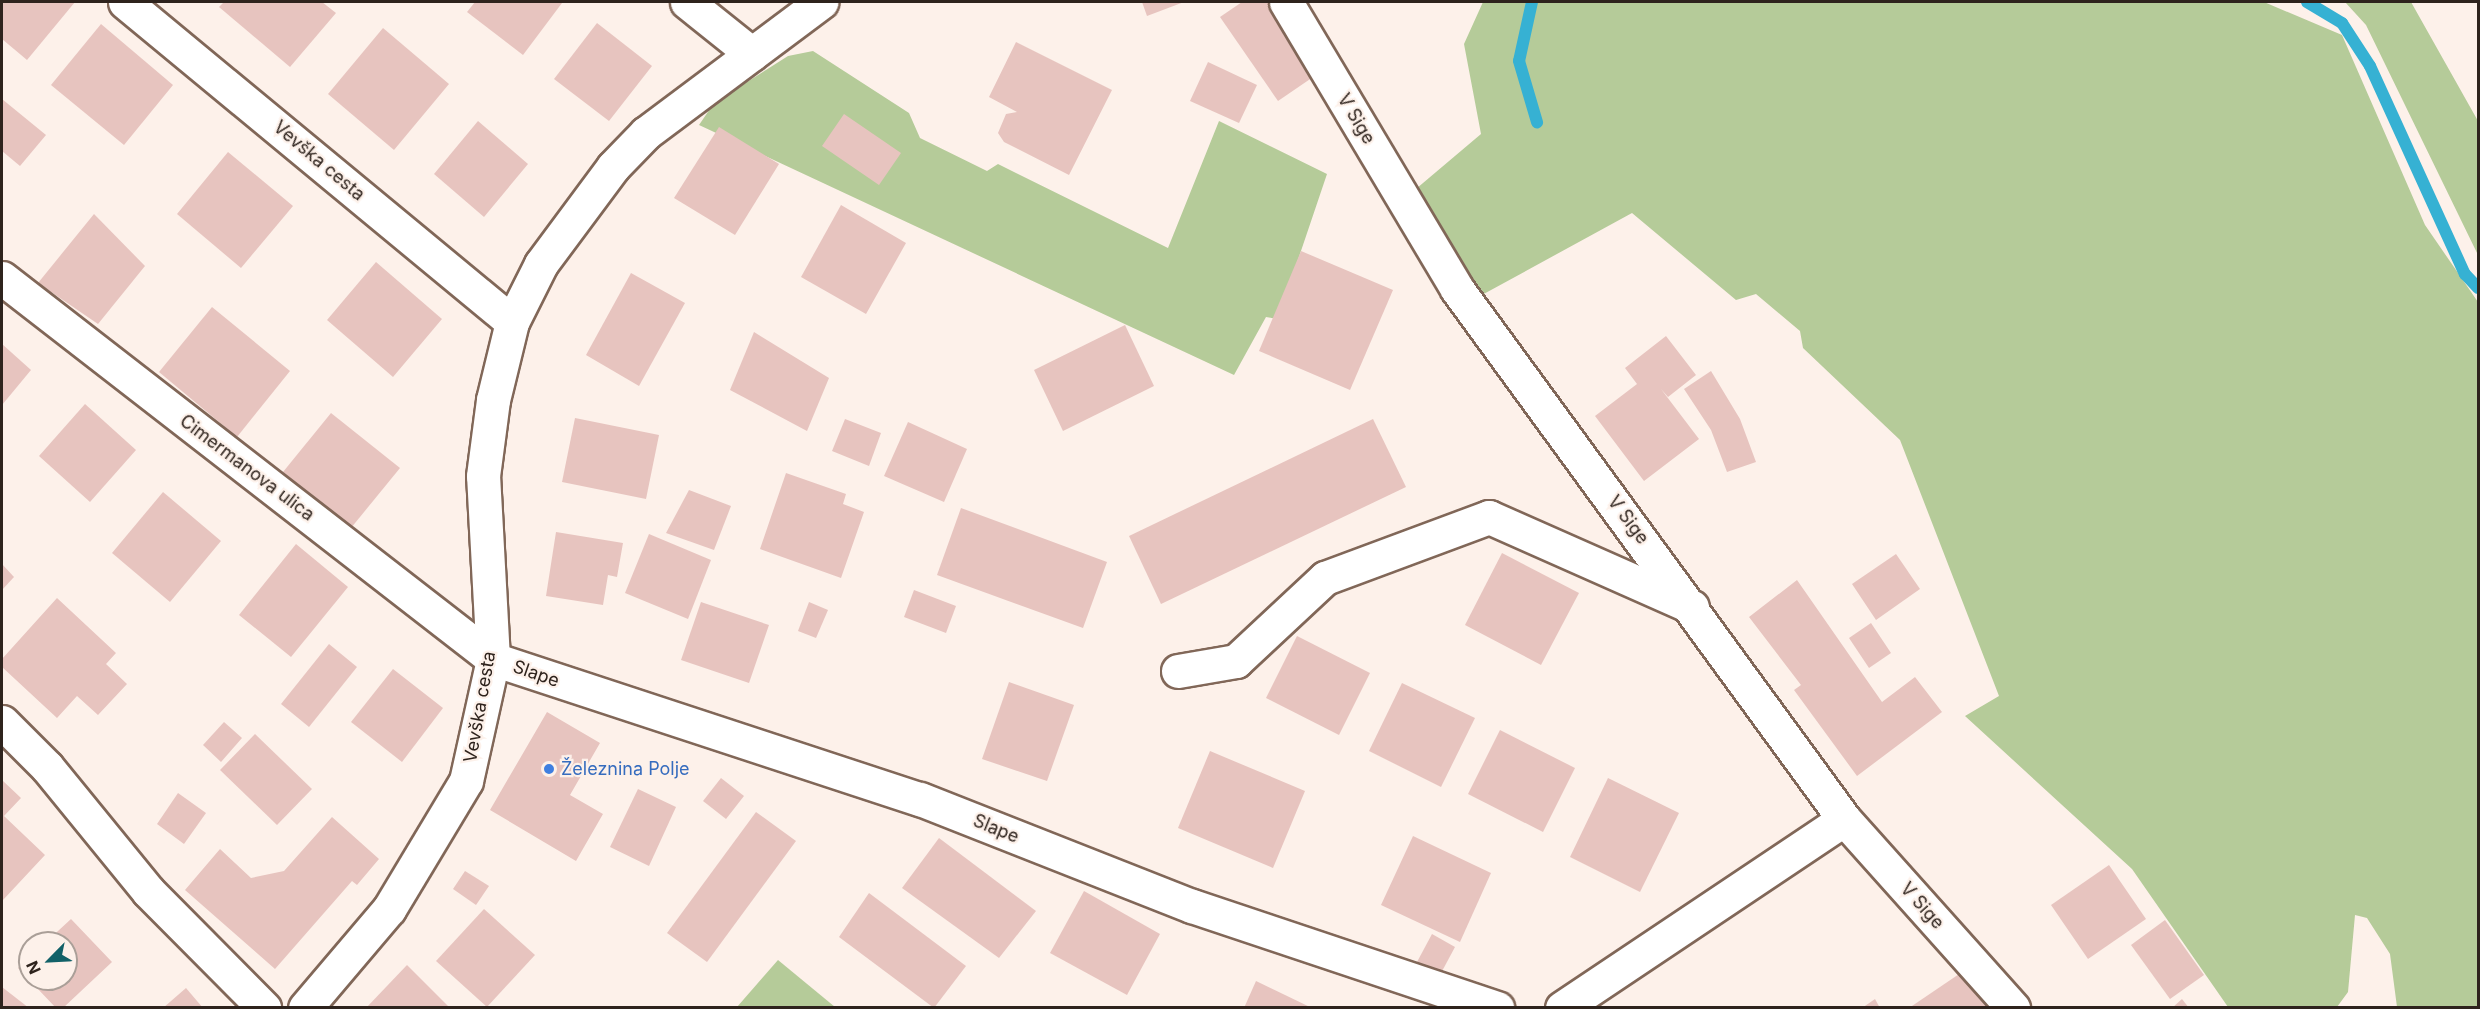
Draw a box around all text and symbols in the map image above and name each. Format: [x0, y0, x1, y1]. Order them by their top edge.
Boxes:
street label: V Sige [1333, 90, 1379, 148]
street label: Vevška cesta [269, 117, 369, 205]
street label: Cimermanova ulica [175, 410, 319, 526]
street label: V Sige [1603, 492, 1653, 548]
street label: Vevška cesta [460, 650, 500, 764]
street label: Slape [510, 656, 562, 692]
place label: Železnina Polje [561, 758, 690, 780]
marker: Železnina Polje [542, 762, 556, 776]
street label: Slape [970, 810, 1022, 848]
street label: V Sige [1896, 878, 1948, 934]
north arrow [18, 931, 78, 991]
text: N [22, 958, 45, 977]

